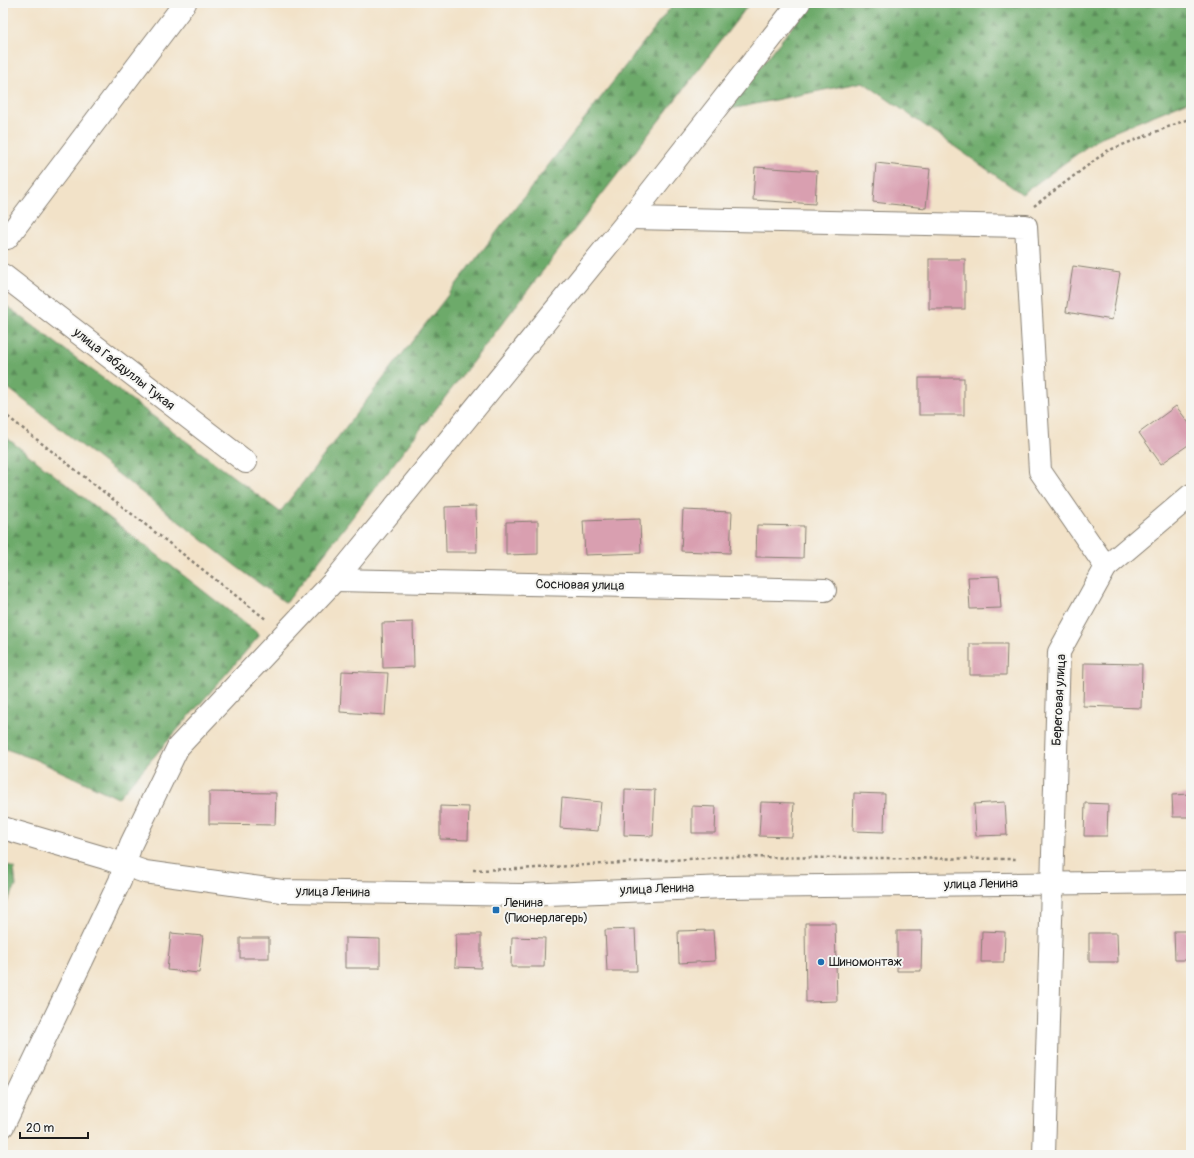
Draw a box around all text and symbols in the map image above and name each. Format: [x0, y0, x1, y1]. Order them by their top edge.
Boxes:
street label: улица Габдуллы Тукая [69, 324, 178, 414]
street label: Сосновая улица [535, 576, 625, 594]
street label: Береговая улица [1049, 654, 1069, 746]
street label: улица Ленина [943, 875, 1018, 893]
street label: улица Ленина [619, 880, 694, 898]
street label: улица Ленина [295, 883, 370, 901]
place label: Ленина (Пионерлагерь) [503, 895, 588, 926]
marker: Ленина (Пионерлагерь) [491, 905, 501, 915]
place label: Шиномонтаж [829, 954, 902, 970]
marker: Шиномонтаж [816, 957, 826, 967]
scale bar [20, 1114, 88, 1140]
text: 20 m [26, 1121, 55, 1136]

